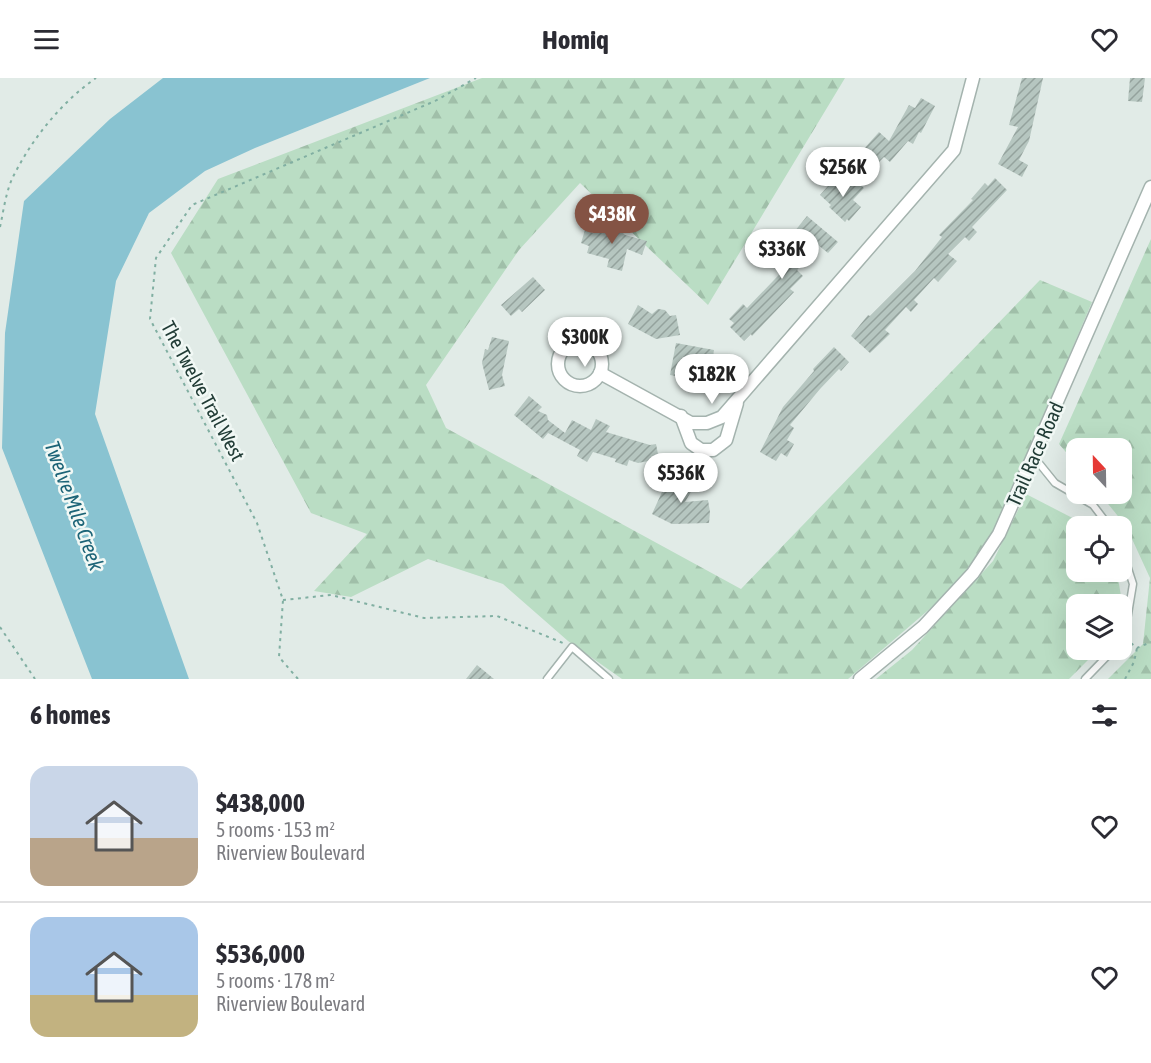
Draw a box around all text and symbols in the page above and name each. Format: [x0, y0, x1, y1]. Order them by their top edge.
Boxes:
icon: menu [30, 23, 63, 56]
icon: heart [1088, 23, 1121, 56]
text: Homiq [542, 24, 609, 55]
pin: $256K [801, 147, 885, 198]
text: $256K [820, 155, 866, 178]
pin: $438K [570, 194, 654, 245]
text: $438K [589, 202, 635, 225]
pin: $336K [740, 229, 824, 280]
text: $336K [759, 237, 805, 260]
street label: The Twelve Trail West [157, 317, 250, 465]
pin: $300K [543, 317, 627, 368]
text: $300K [562, 325, 608, 348]
pin: $182K [670, 354, 754, 405]
text: $182K [689, 362, 735, 385]
street label: Trail Race Road [1001, 398, 1068, 510]
water label: Twelve Mile Creek [40, 438, 110, 574]
north arrow [1066, 438, 1132, 504]
map controls [1066, 438, 1132, 660]
pin: $536K [639, 453, 723, 504]
text: $536K [658, 461, 704, 484]
button: locate [1066, 516, 1132, 582]
button: layers [1066, 594, 1132, 660]
icon: filters [1088, 699, 1121, 732]
text: 6 homes [30, 700, 110, 730]
text: $438,000 [216, 788, 305, 818]
icon: home [78, 790, 150, 862]
icon: heart [1088, 810, 1121, 843]
text: 5 rooms · 153 m² [216, 818, 335, 841]
text: Riverview Boulevard [216, 841, 365, 864]
text: $536,000 [216, 939, 305, 969]
icon: home [78, 941, 150, 1013]
icon: heart [1088, 961, 1121, 994]
text: 5 rooms · 178 m² [216, 969, 335, 992]
text: Riverview Boulevard [216, 992, 365, 1015]

